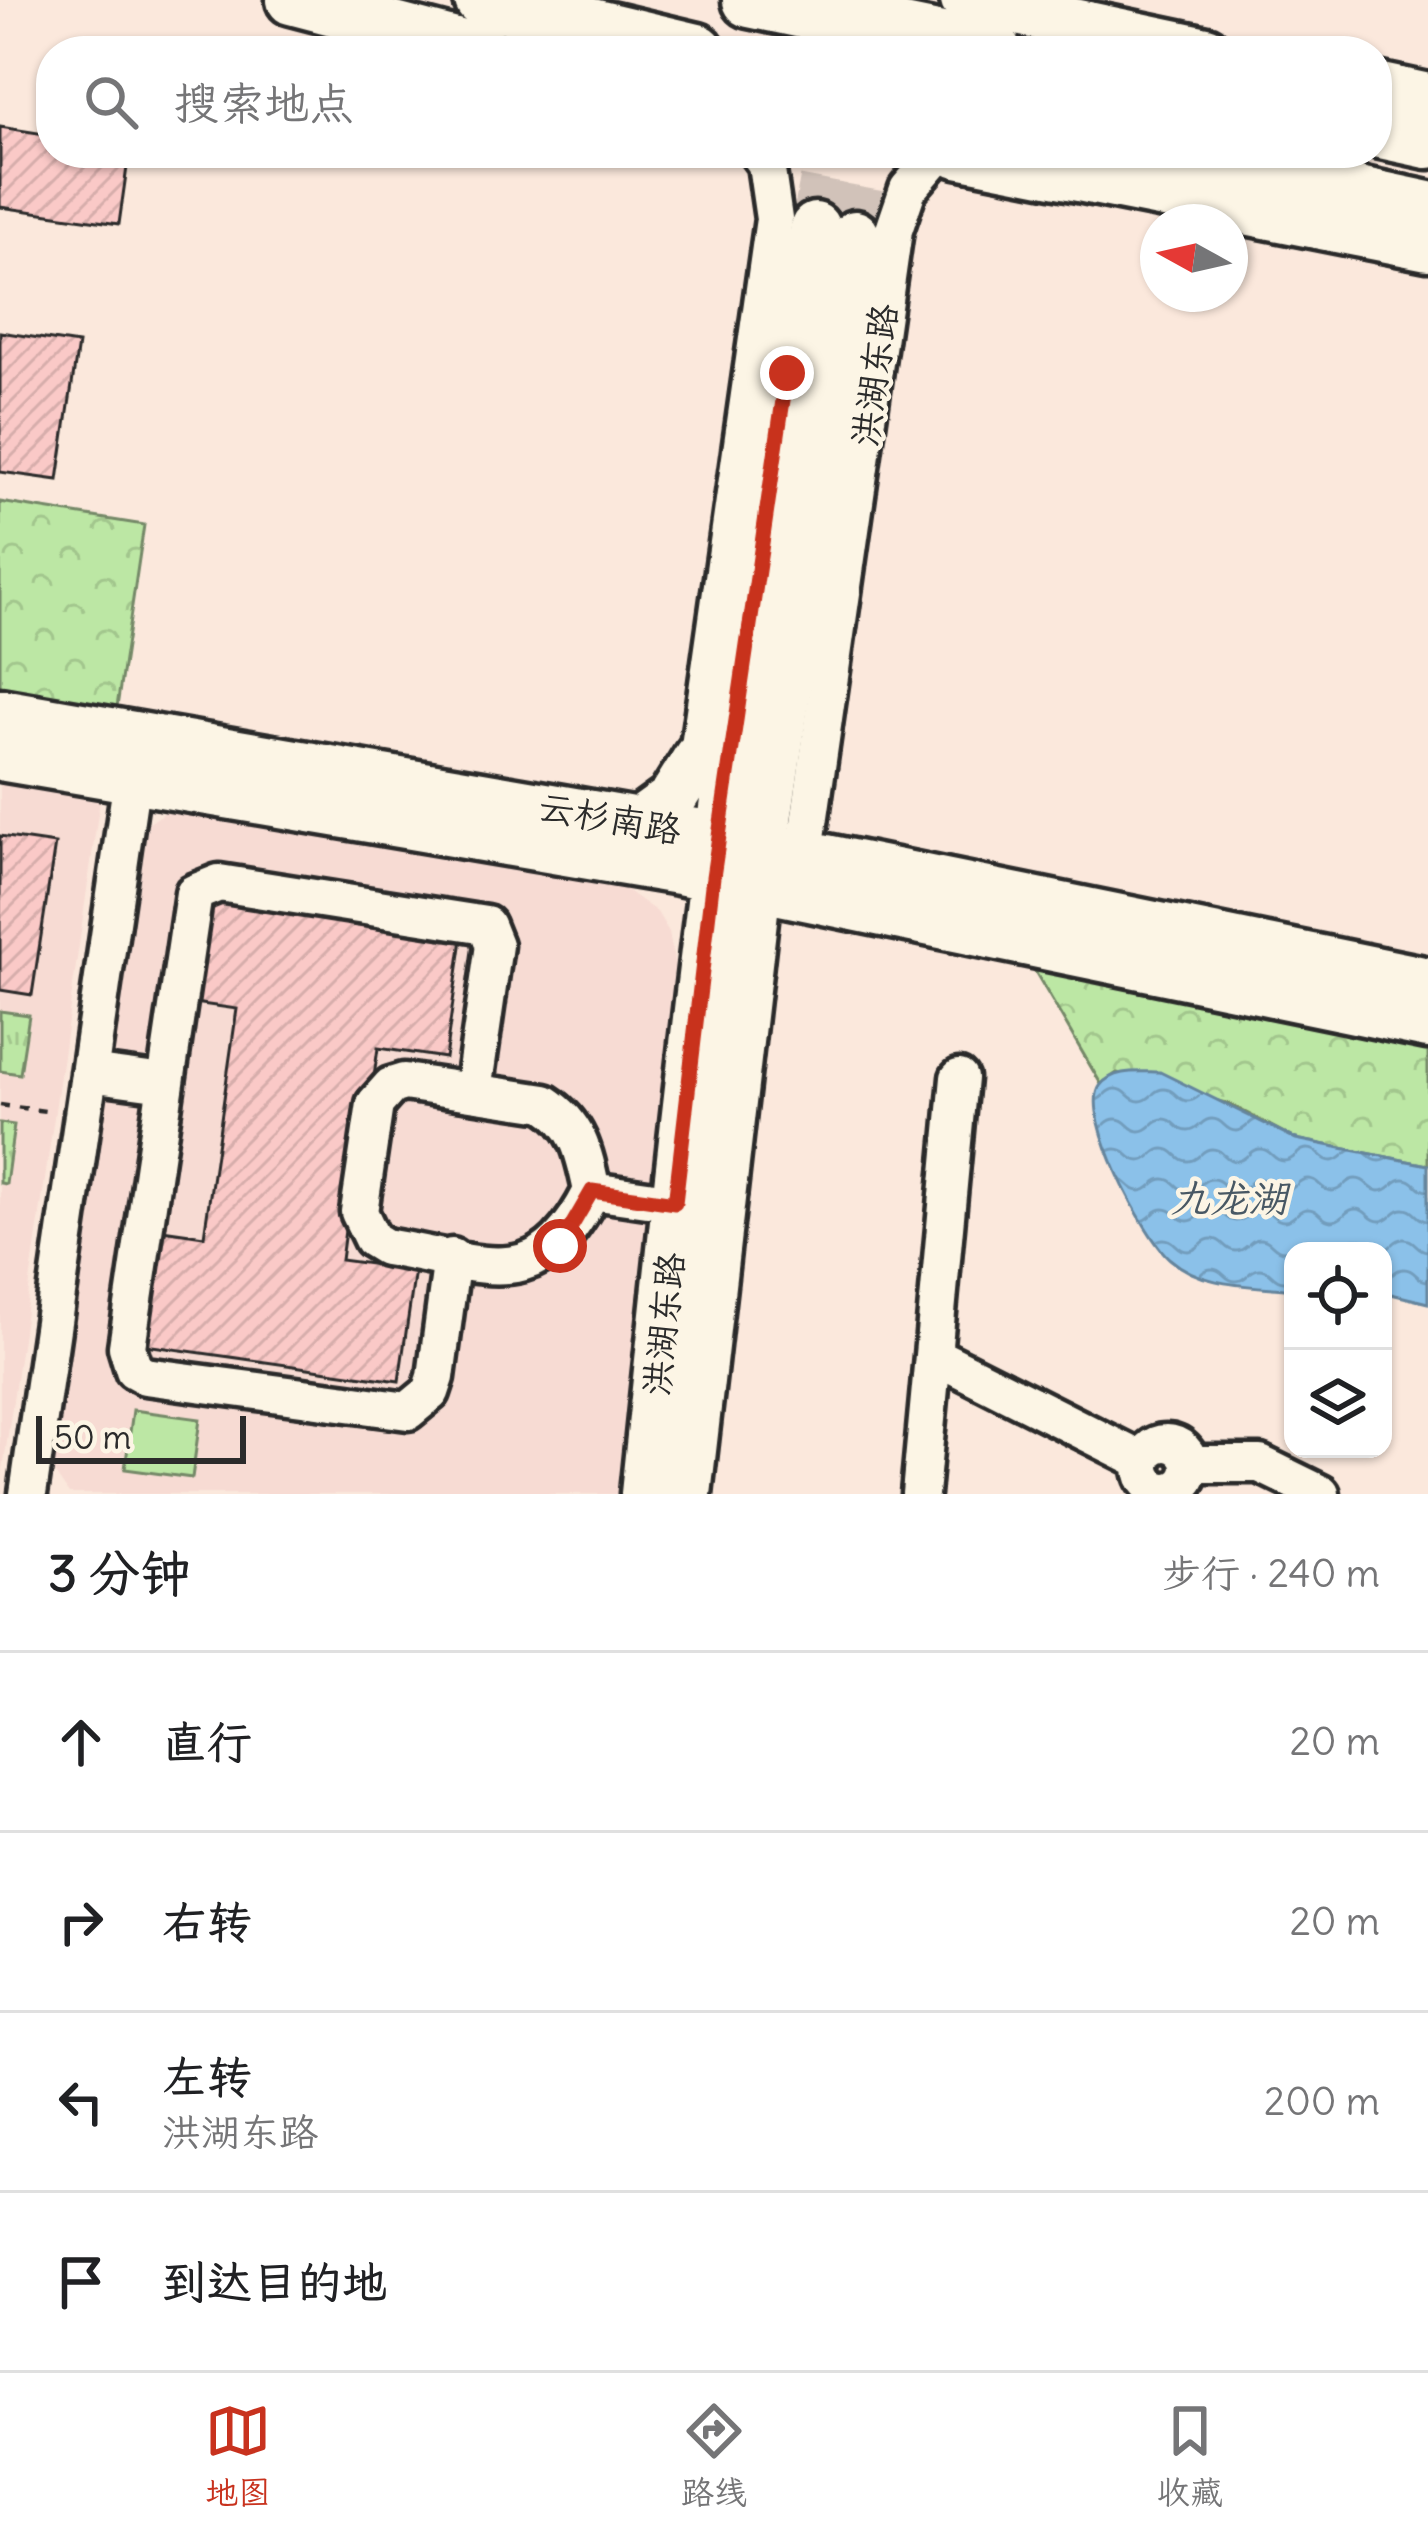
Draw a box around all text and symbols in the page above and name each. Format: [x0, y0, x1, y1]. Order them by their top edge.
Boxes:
search box [36, 36, 1392, 168]
icon: search [78, 69, 144, 135]
text: 搜索地点 [174, 75, 354, 131]
north arrow [1140, 204, 1248, 312]
street label: 洪湖东路 [842, 301, 907, 450]
route end [760, 346, 814, 400]
street label: 云杉南路 [535, 784, 685, 853]
water label: 九龙湖 [1170, 1174, 1291, 1223]
route start [533, 1219, 587, 1273]
map controls [1284, 1242, 1392, 1458]
button: locate [1284, 1242, 1392, 1350]
street label: 洪湖东路 [634, 1250, 693, 1398]
button: layers [1284, 1350, 1392, 1458]
scale bar [36, 1410, 246, 1463]
text: 50 m [54, 1416, 131, 1458]
text: 3 分钟 [48, 1541, 191, 1605]
text: 步行 · 240 m [1162, 1549, 1380, 1598]
icon: ahead [48, 1709, 114, 1775]
text: 直行 [162, 1714, 252, 1770]
text: 20 m [1289, 1717, 1380, 1766]
icon: right [48, 1889, 114, 1955]
text: 右转 [162, 1894, 252, 1950]
text: 20 m [1289, 1897, 1380, 1946]
text: 左转 [162, 2049, 252, 2105]
icon: left [48, 2069, 114, 2135]
text: 200 m [1264, 2077, 1380, 2126]
text: 洪湖东路 [162, 2108, 318, 2157]
icon: arrive [48, 2249, 114, 2315]
text: 到达目的地 [162, 2254, 387, 2310]
tab: 地图 [205, 2398, 271, 2513]
tab: 路线 [681, 2398, 747, 2513]
tab: 收藏 [1157, 2398, 1223, 2513]

